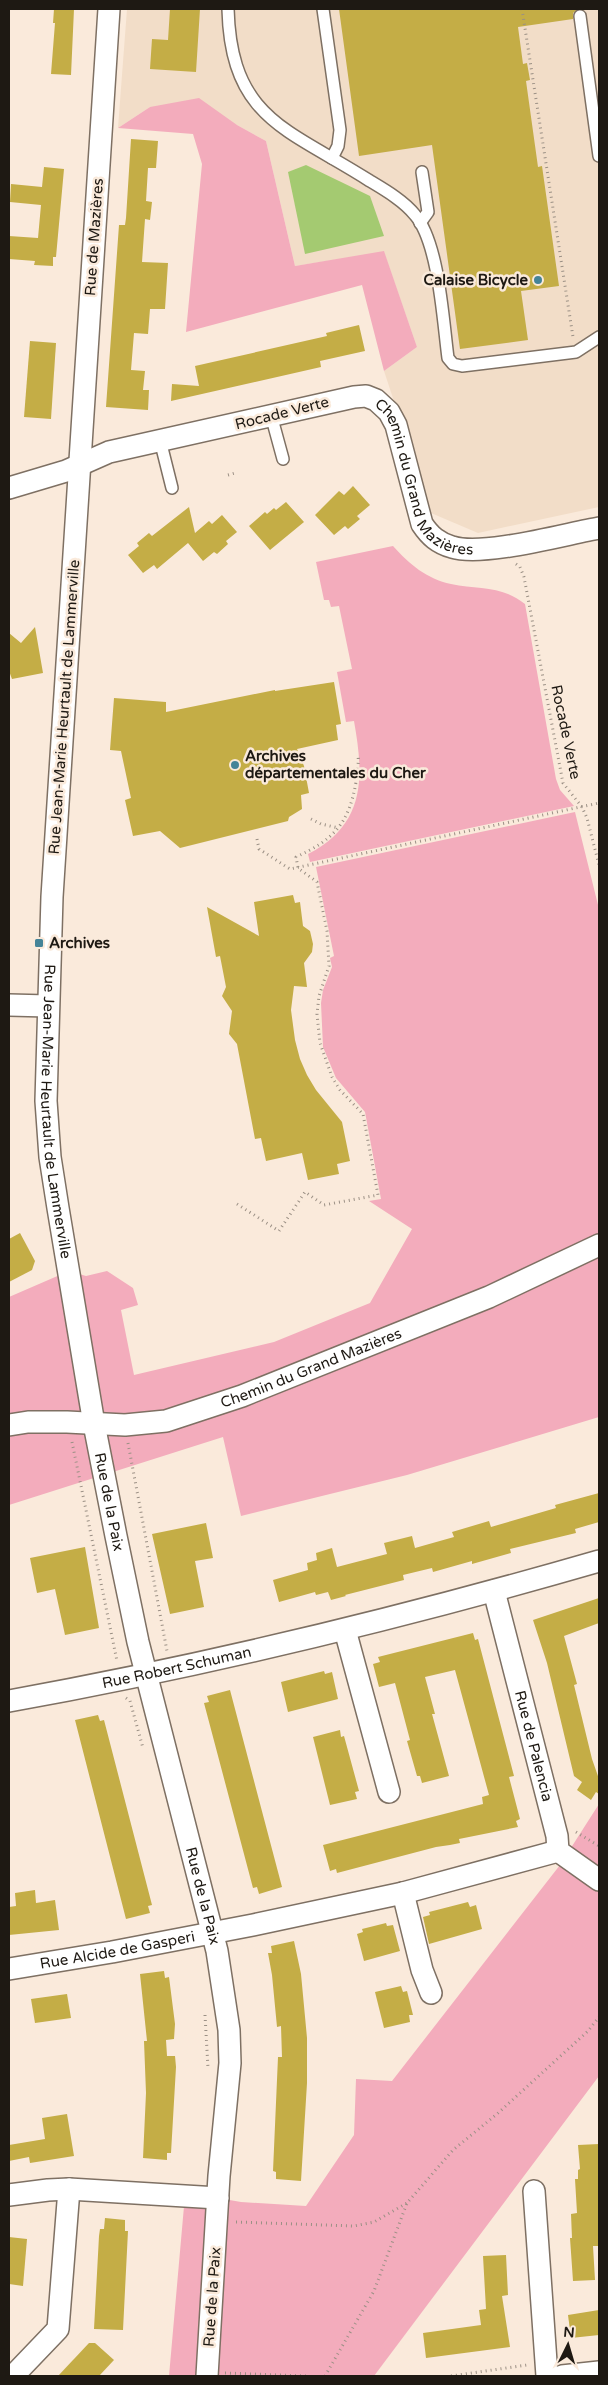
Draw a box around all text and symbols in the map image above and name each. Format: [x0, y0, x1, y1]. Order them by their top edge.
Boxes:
street label: Rue de Mazières [81, 178, 107, 296]
place label: Calaise Bicycle [423, 271, 528, 290]
marker: Calaise Bicycle [532, 274, 544, 286]
street label: Rocade Verte [233, 393, 331, 433]
street label: Chemin du Grand Mazières [371, 395, 474, 559]
street label: Rue Jean-Marie Heurtault de Lammerville [45, 559, 83, 855]
street label: Rocade Verte [547, 683, 585, 781]
place label: Archives départementales du Cher [245, 747, 426, 783]
marker: Archives départementales du Cher [229, 759, 241, 771]
place label: Archives [49, 934, 110, 952]
marker: Archives [33, 937, 45, 949]
street label: Rue Jean-Marie Heurtault de Lammerville [37, 964, 75, 1260]
street label: Chemin du Grand Mazières [218, 1324, 404, 1411]
street label: Rue de la Paix [91, 1451, 128, 1553]
street label: Rue Robert Schuman [100, 1643, 253, 1692]
street label: Rue de Palencia [511, 1689, 557, 1803]
street label: Rue de la Paix [182, 1845, 224, 1947]
street label: Rue Alcide de Gasperi [39, 1927, 196, 1973]
street label: Rue de la Paix [200, 2246, 224, 2348]
north arrow [543, 2320, 593, 2370]
text: N [563, 2324, 575, 2342]

